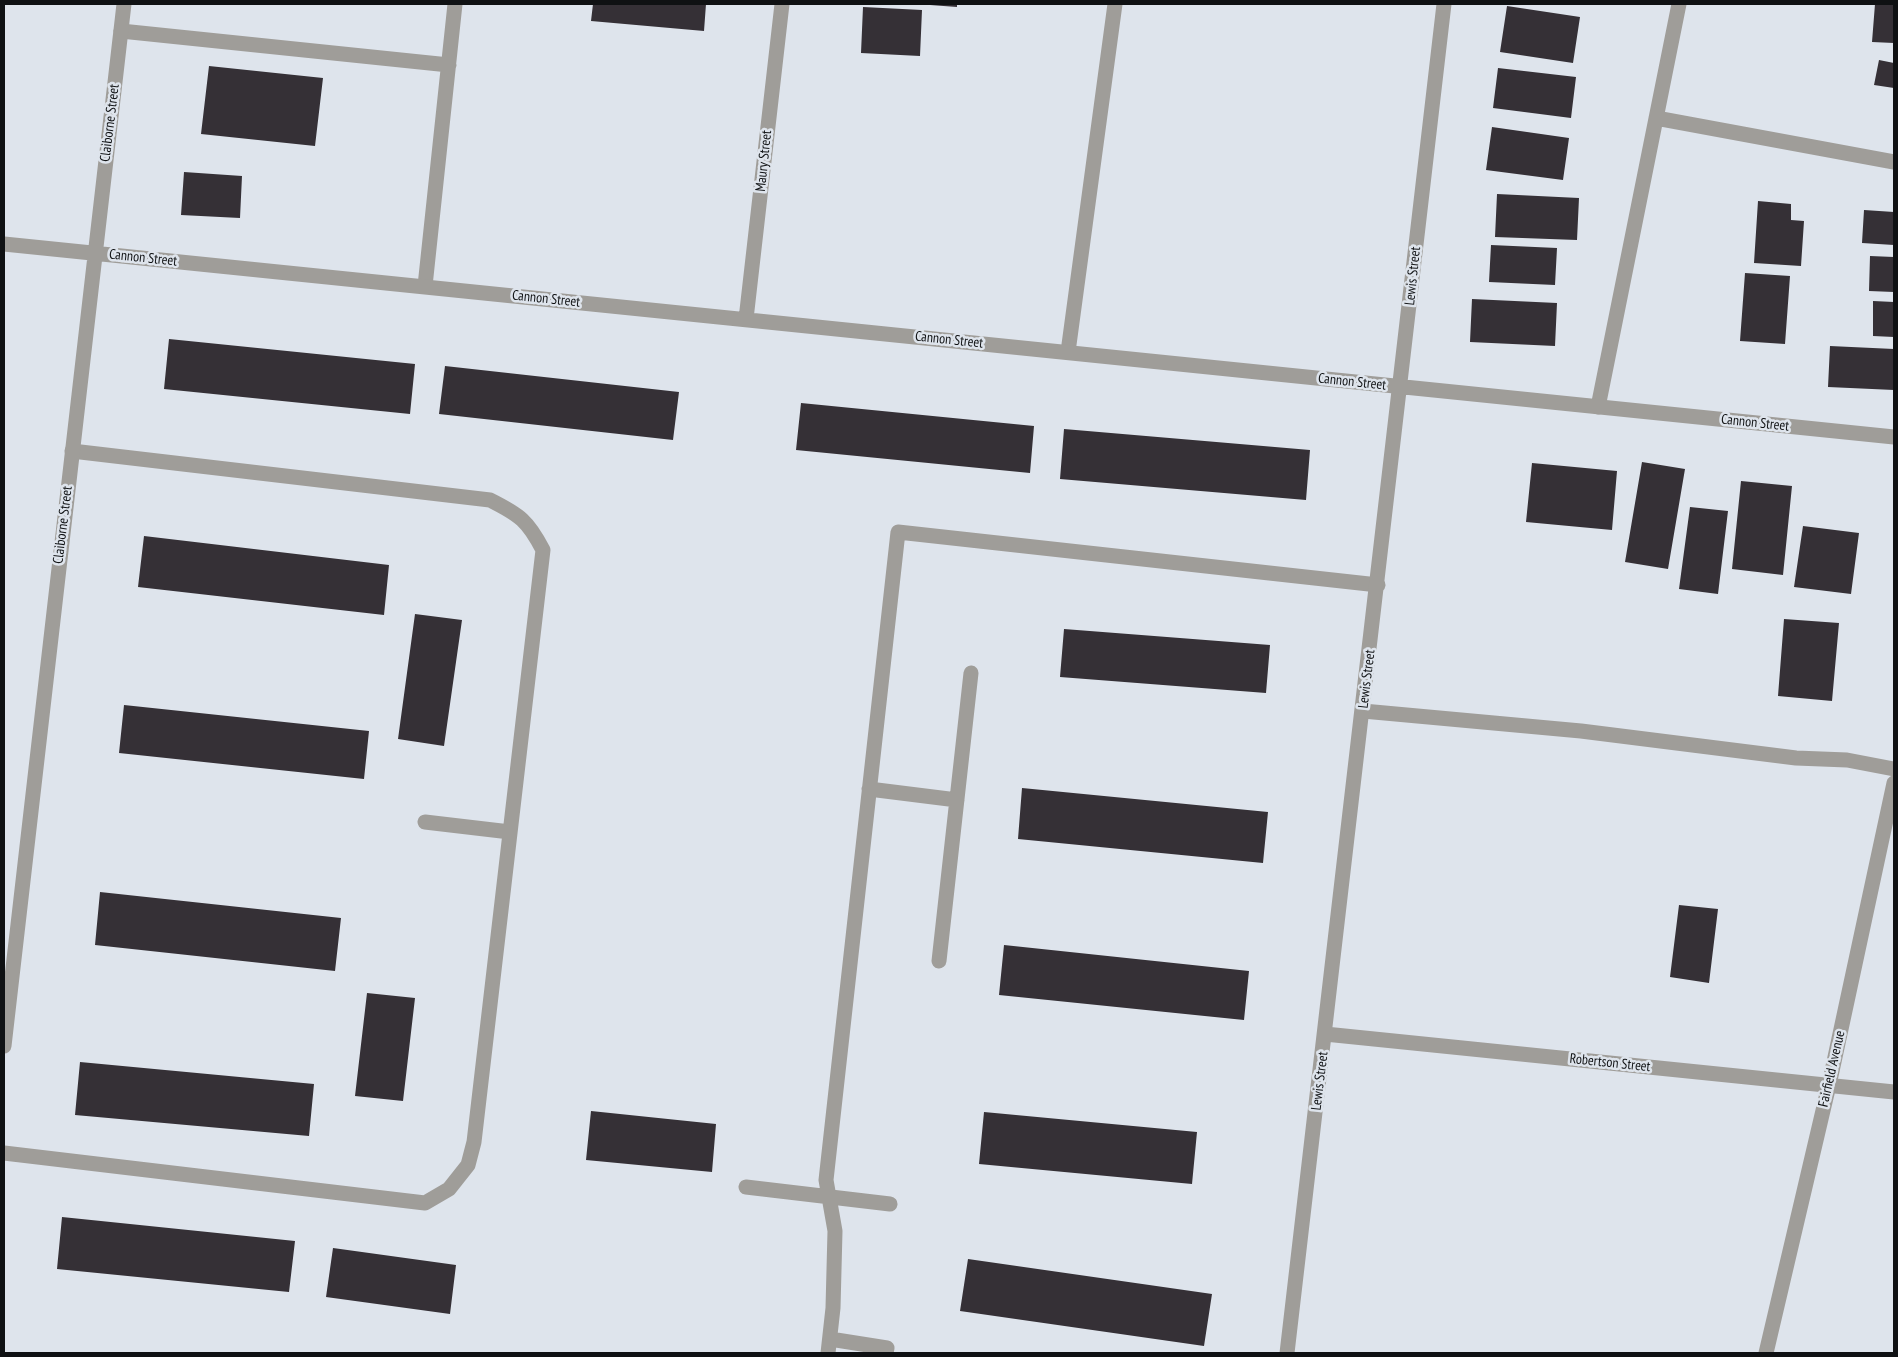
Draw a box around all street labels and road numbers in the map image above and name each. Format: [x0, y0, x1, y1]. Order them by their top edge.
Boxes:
street label: Claiborne Street [97, 83, 123, 163]
street label: Maury Street [752, 129, 776, 193]
street label: Cannon Street [108, 246, 178, 270]
street label: Lewis Street [1402, 246, 1424, 306]
street label: Cannon Street [511, 287, 581, 311]
street label: Cannon Street [914, 328, 984, 352]
street label: Cannon Street [1317, 370, 1387, 394]
street label: Cannon Street [1720, 411, 1790, 435]
street label: Claiborne Street [50, 485, 76, 565]
street label: Lewis Street [1355, 649, 1379, 709]
street label: Fairfield Avenue [1815, 1029, 1849, 1109]
street label: Robertson Street [1569, 1050, 1651, 1076]
street label: Lewis Street [1308, 1051, 1332, 1111]

